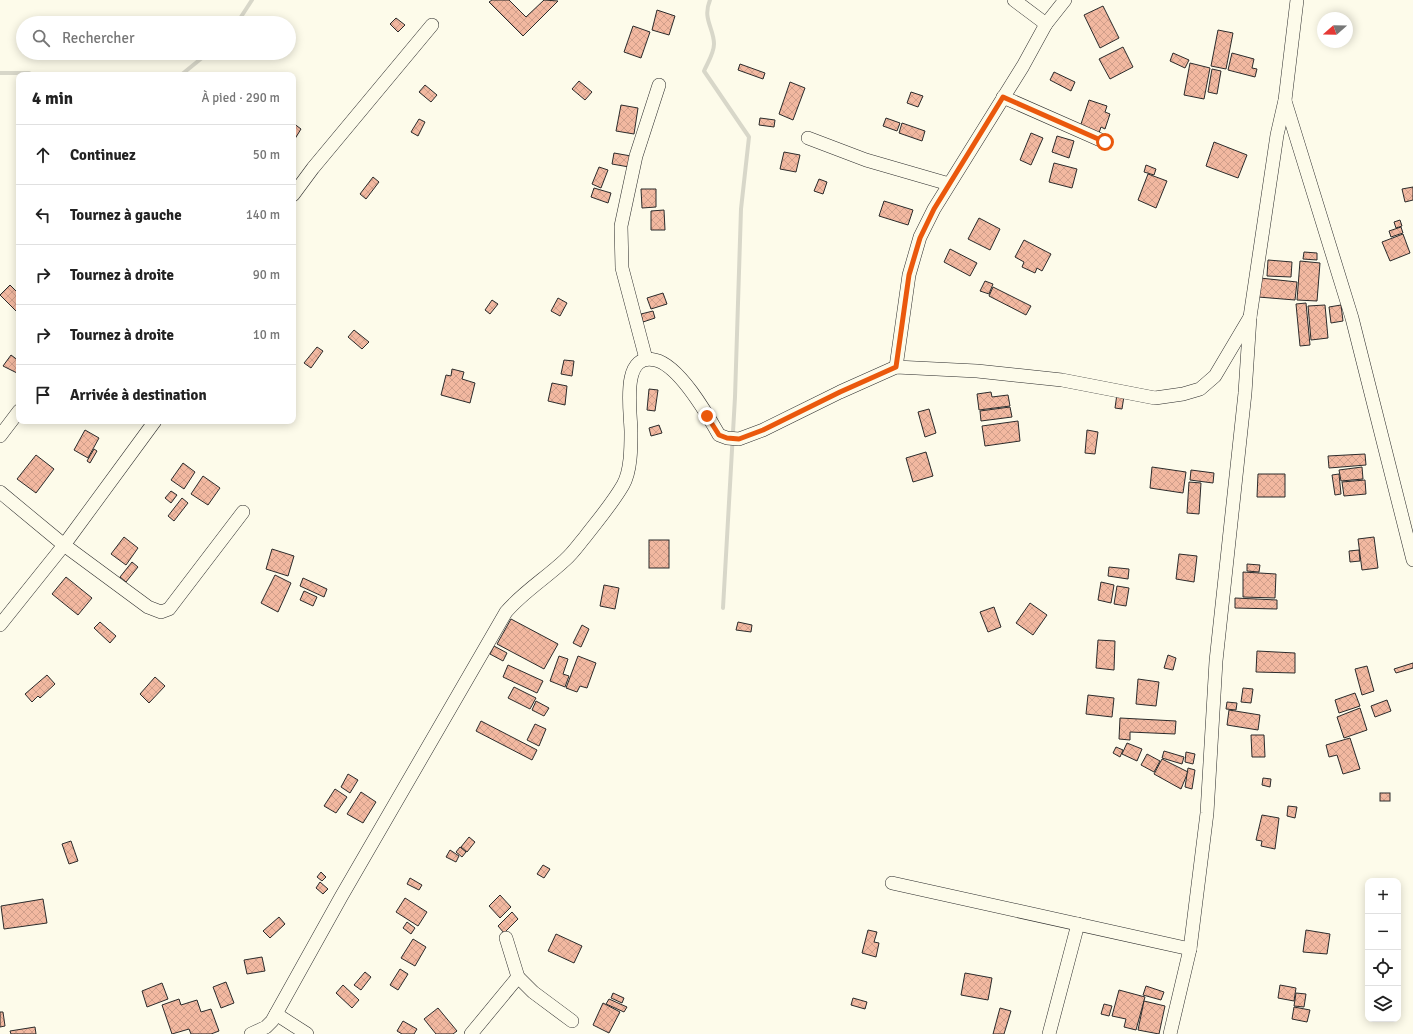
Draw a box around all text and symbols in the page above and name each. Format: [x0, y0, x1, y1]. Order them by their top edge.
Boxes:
north arrow [1317, 12, 1353, 48]
search box [16, 16, 296, 60]
icon: search [30, 27, 52, 49]
text: Rechercher [62, 29, 135, 47]
text: 4 min [32, 88, 73, 109]
text: À pied · 290 m [201, 90, 280, 106]
route start [1096, 133, 1114, 151]
icon: ahead [32, 144, 54, 166]
text: Continuez [70, 146, 136, 164]
text: 50 m [253, 147, 280, 163]
icon: left [32, 204, 54, 226]
text: Tournez à gauche [70, 206, 182, 224]
text: 140 m [246, 207, 280, 223]
icon: right [32, 264, 54, 286]
text: Tournez à droite [70, 266, 174, 284]
text: 90 m [253, 267, 280, 283]
icon: right [32, 324, 54, 346]
text: Tournez à droite [70, 326, 174, 344]
text: 10 m [253, 327, 280, 343]
icon: arrive [32, 384, 54, 406]
text: Arrivée à destination [70, 386, 207, 404]
route end [698, 407, 716, 425]
map controls [1365, 878, 1401, 1022]
button: + [1365, 878, 1401, 914]
button: − [1365, 914, 1401, 950]
button: locate [1365, 950, 1401, 986]
button: layers [1365, 986, 1401, 1022]

